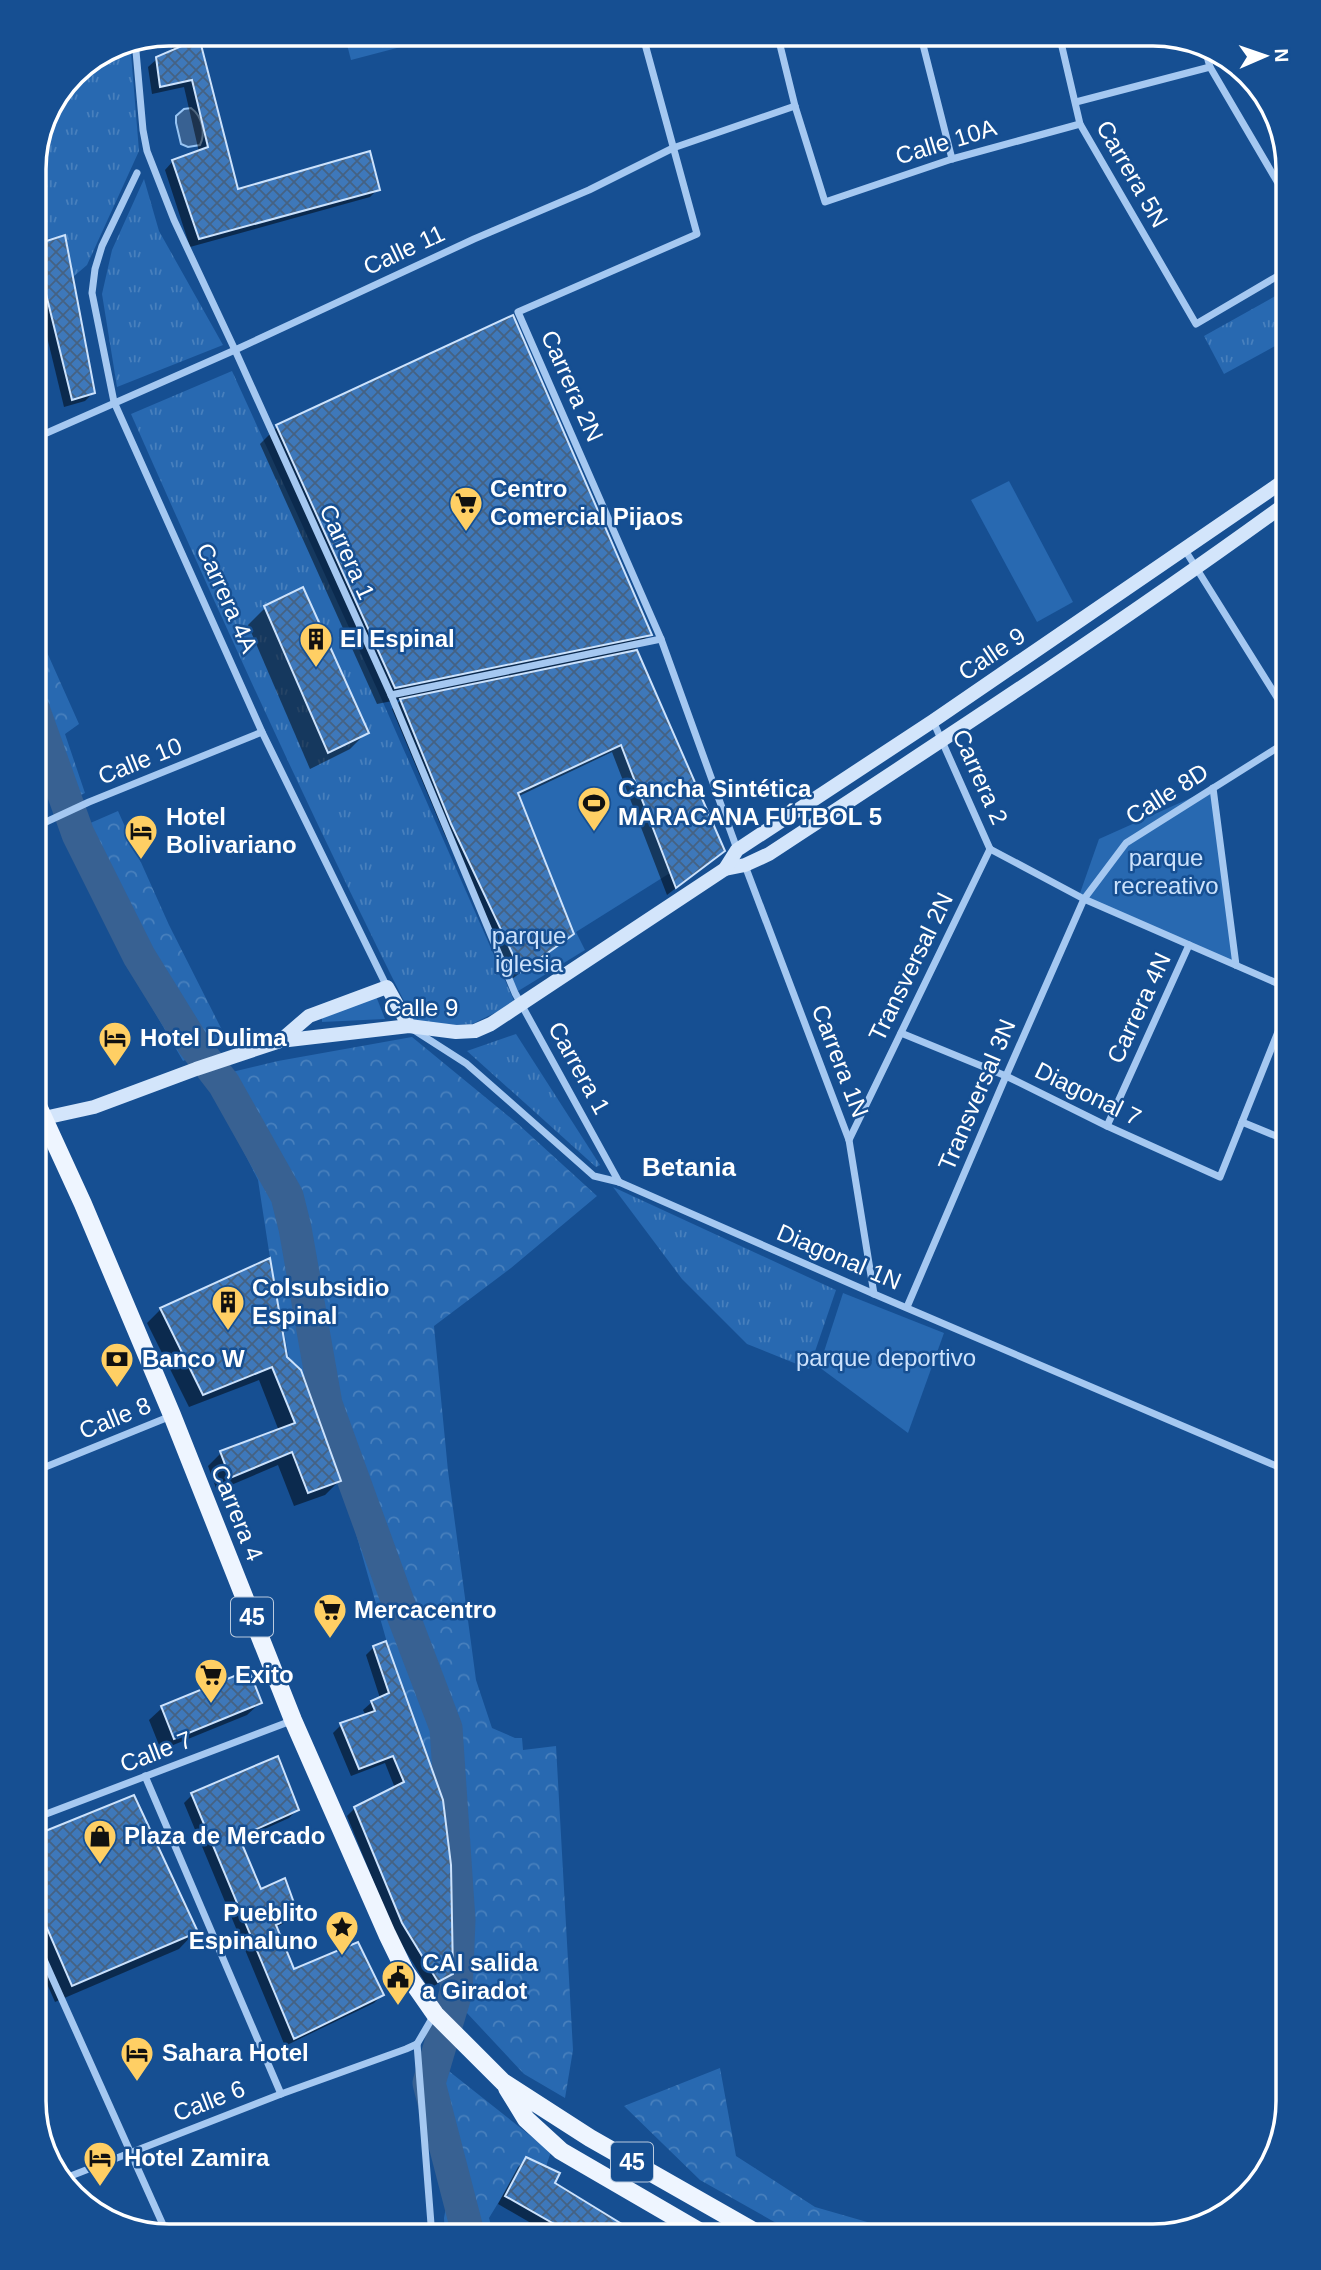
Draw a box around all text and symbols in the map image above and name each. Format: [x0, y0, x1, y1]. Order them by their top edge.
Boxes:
north arrow [1230, 21, 1300, 91]
text: N [1271, 48, 1292, 63]
street label: Calle 10A [892, 113, 1000, 170]
street label: Carrera 5N [1091, 116, 1174, 232]
street label: Calle 11 [359, 219, 449, 280]
street label: Carrera 2N [536, 326, 609, 446]
place label: Centro Comercial Pijaos [490, 475, 683, 530]
supermarket icon: Centro Comercial Pijaos [447, 484, 485, 533]
street label: Carrera 1 [315, 500, 380, 604]
street label: Carrera 4A [191, 539, 264, 657]
building icon: El Espinal [297, 620, 335, 669]
street label: Calle 9 [953, 622, 1030, 686]
place label: El Espinal [340, 625, 455, 652]
street label: Carrera 2 [948, 725, 1013, 829]
street label: Calle 10 [94, 732, 186, 790]
street label: Calle 8D [1121, 758, 1213, 829]
place label: Cancha Sintética MARACANA FÚTBOL 5 [618, 775, 882, 830]
sports icon: Cancha Sintética MARACANA FÚTBOL 5 [575, 784, 613, 833]
place label: Hotel Bolivariano [166, 803, 297, 858]
hotel icon: Hotel Bolivariano [122, 812, 160, 861]
park label: parque recreativo [1113, 844, 1219, 899]
street label: Transversal 2N [863, 888, 958, 1045]
park label: parque iglesia [492, 922, 566, 977]
street label: Carrera 4N [1101, 948, 1176, 1067]
street label: Calle 9 [384, 994, 458, 1021]
street label: Carrera 1N [807, 1001, 874, 1121]
street label: Transversal 3N [932, 1015, 1021, 1175]
street label: Carrera 1 [543, 1017, 616, 1119]
hotel icon: Hotel Dulima [96, 1019, 134, 1068]
place label: Hotel Dulima [140, 1024, 287, 1051]
street label: Diagonal 7 [1031, 1056, 1146, 1131]
district label: Betania [642, 1152, 736, 1182]
street label: Diagonal 1N [773, 1218, 905, 1295]
place label: Colsubsidio Espinal [252, 1274, 389, 1329]
building icon: Colsubsidio Espinal [209, 1283, 247, 1332]
bank icon: Banco W [98, 1340, 136, 1389]
park label: parque deportivo [796, 1344, 976, 1371]
place label: Banco W [142, 1345, 245, 1372]
street label: Calle 8 [75, 1391, 155, 1444]
street label: Carrera 4 [206, 1461, 269, 1565]
supermarket icon: Mercacentro [311, 1591, 349, 1640]
place label: Mercacentro [354, 1596, 497, 1623]
road number: 45 [231, 1598, 273, 1636]
supermarket icon: Exito [192, 1656, 230, 1705]
place label: Exito [235, 1661, 294, 1688]
street label: Calle 7 [116, 1726, 196, 1778]
shop icon: Plaza de Mercado [81, 1817, 119, 1866]
place label: Plaza de Mercado [124, 1822, 325, 1849]
place label: Pueblito Espinaluno [189, 1899, 318, 1954]
place icon: Pueblito Espinaluno [323, 1908, 361, 1957]
place label: CAI salida a Giradot [422, 1949, 539, 2004]
public building icon: CAI salida a Giradot [379, 1958, 417, 2007]
hotel icon: Sahara Hotel [118, 2034, 156, 2083]
place label: Sahara Hotel [162, 2039, 309, 2066]
street label: Calle 6 [169, 2075, 249, 2127]
hotel icon: Hotel Zamira [81, 2139, 119, 2188]
road number: 45 [611, 2142, 653, 2182]
place label: Hotel Zamira [124, 2144, 270, 2171]

